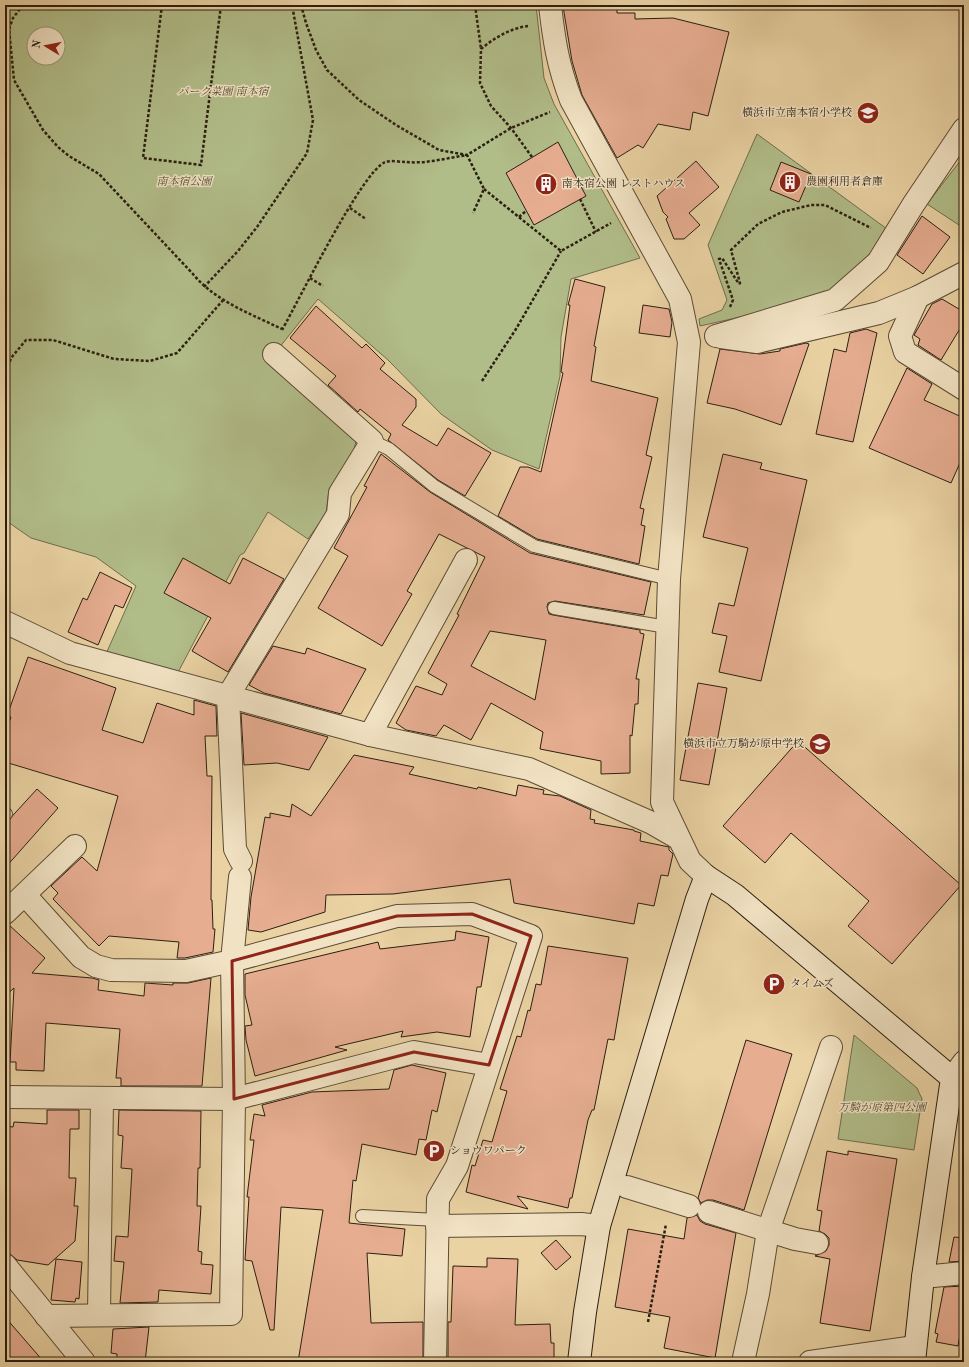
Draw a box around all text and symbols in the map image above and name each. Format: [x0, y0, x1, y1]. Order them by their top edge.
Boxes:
north arrow [26, 26, 66, 66]
text: N [31, 39, 44, 50]
park label: パーク菜園 南本宿 [177, 85, 271, 98]
school or university icon: 横浜市立南本宿小学校 [855, 100, 881, 126]
place label: 横浜市立南本宿小学校 [742, 106, 852, 119]
building icon: 農園利用者倉庫 [777, 169, 803, 195]
building icon: 南本宿公園 レストハウス [533, 171, 559, 197]
park label: 南本宿公園 [157, 175, 213, 188]
place label: 農園利用者倉庫 [806, 175, 883, 188]
place label: 南本宿公園 レストハウス [562, 177, 685, 190]
school or university icon: 横浜市立万騎が原中学校 [807, 731, 833, 757]
place label: 横浜市立万騎が原中学校 [683, 737, 804, 750]
parking icon: タイムズ [761, 971, 787, 997]
place label: タイムズ [790, 977, 834, 990]
park label: 万騎が原第四公園 [838, 1101, 928, 1114]
parking icon: ショウワパーク [421, 1138, 447, 1164]
place label: ショウワパーク [450, 1145, 527, 1157]

